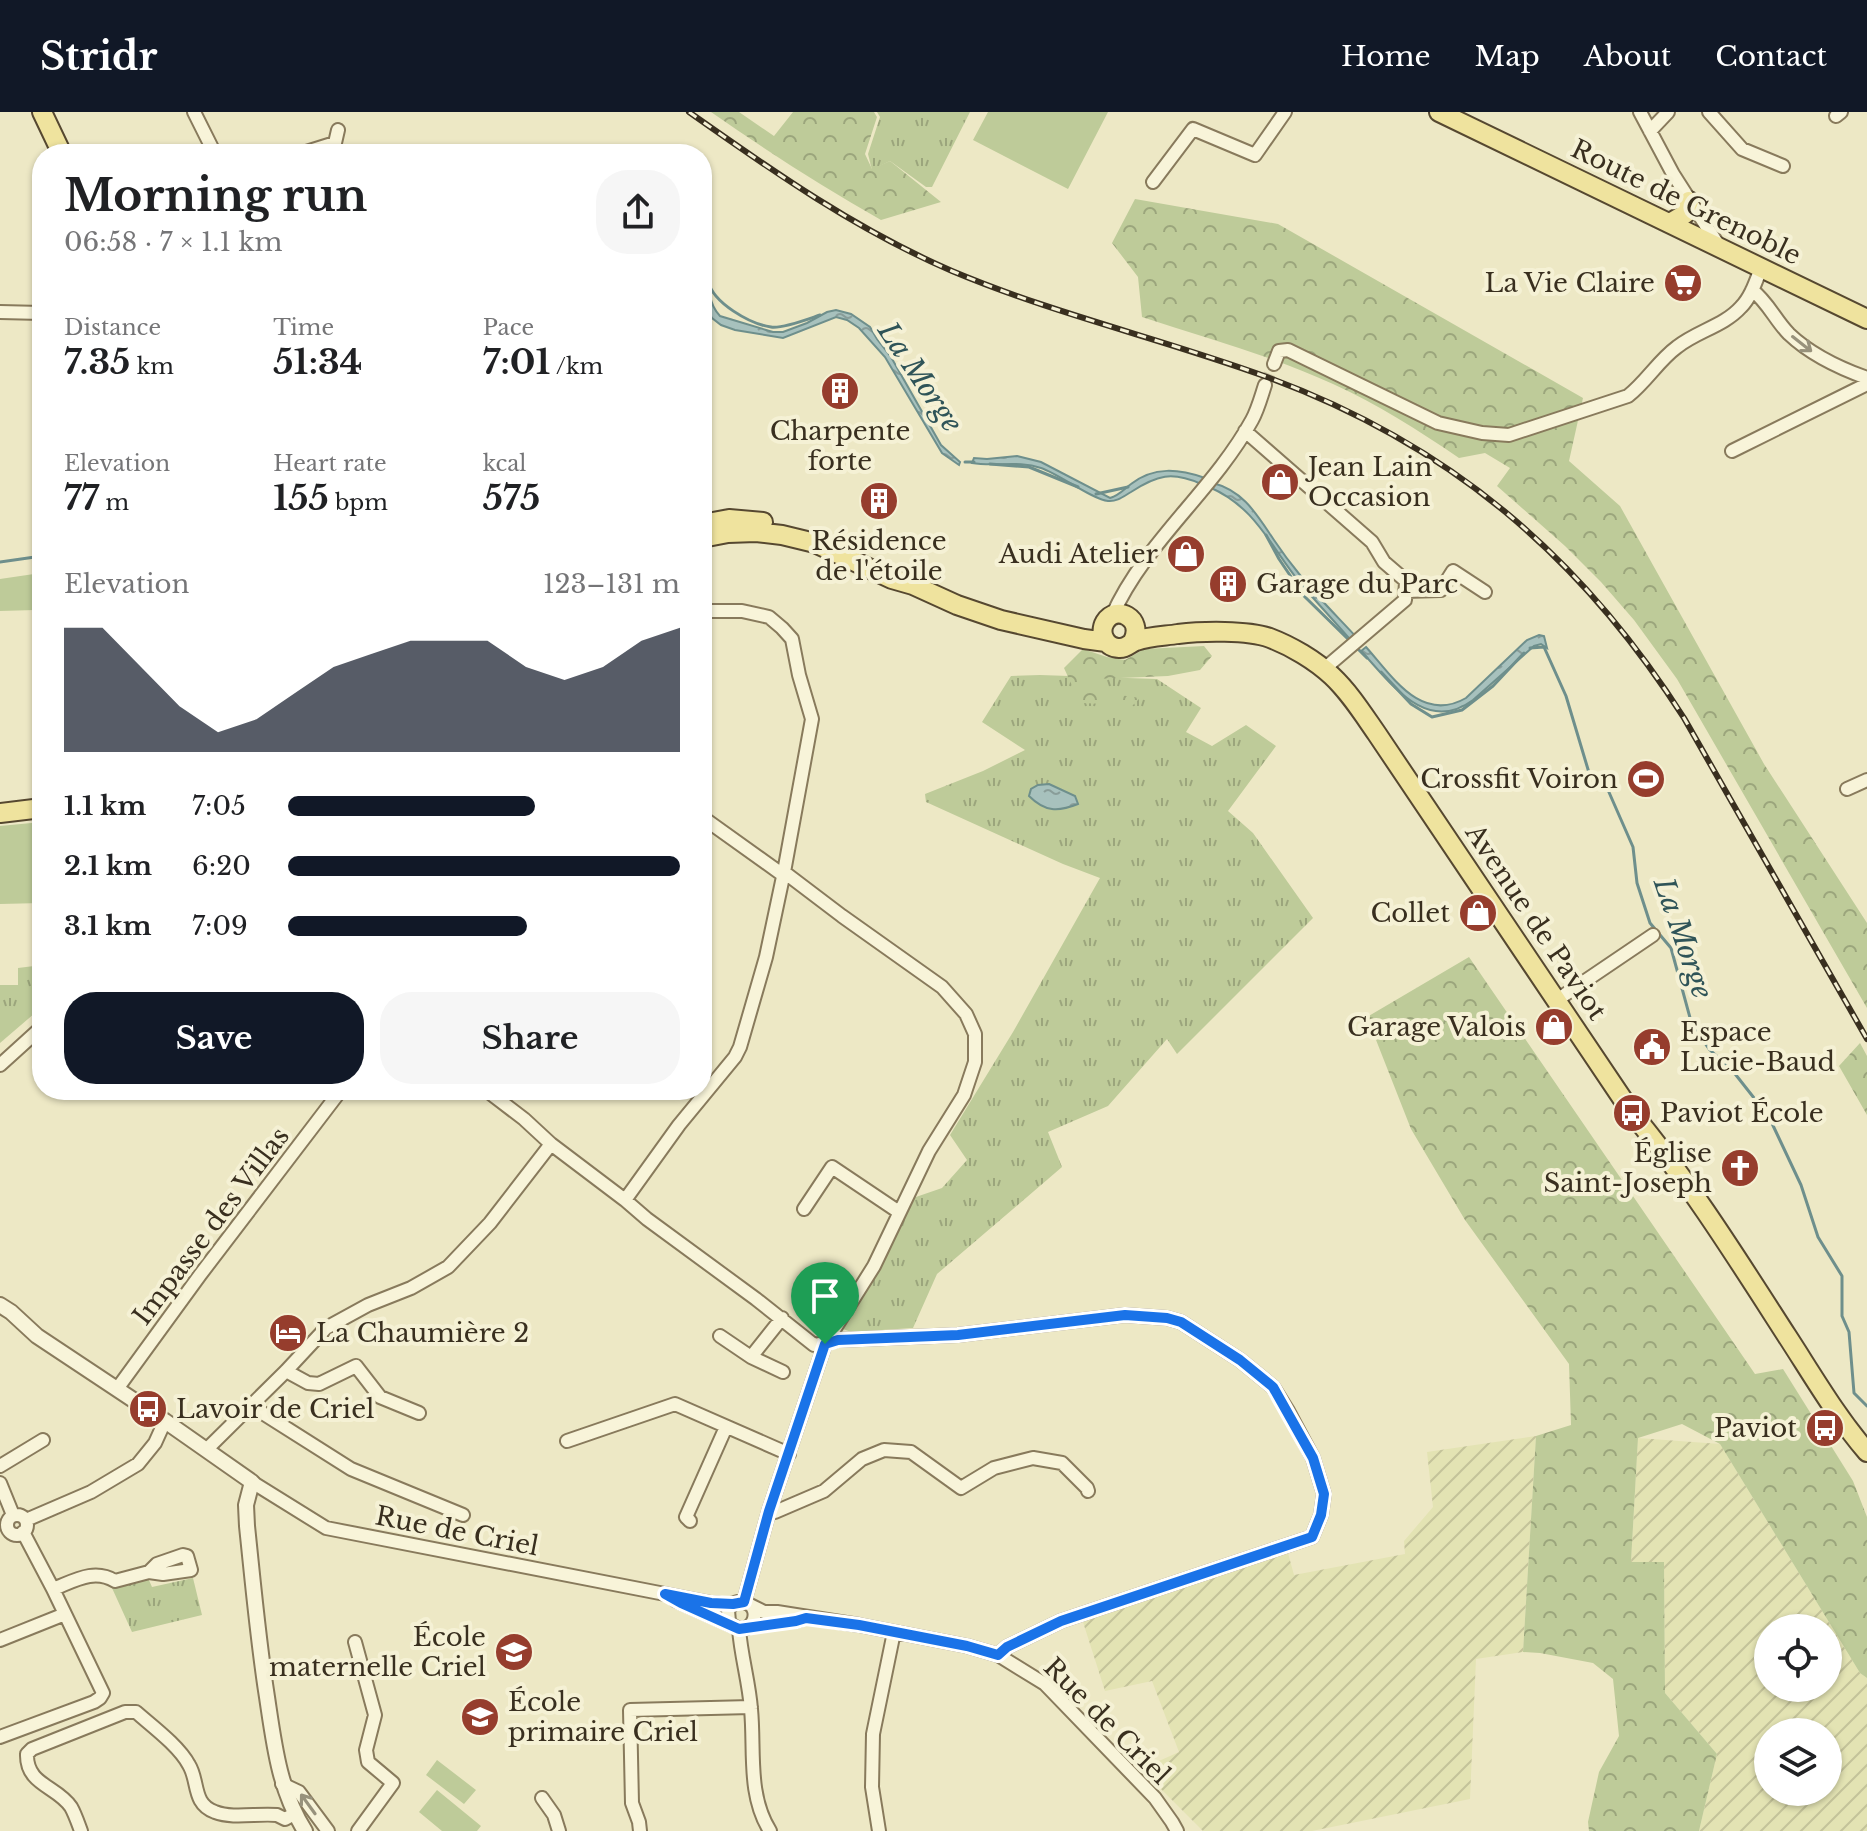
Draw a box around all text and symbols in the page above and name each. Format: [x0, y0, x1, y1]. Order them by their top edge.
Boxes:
text: Stridr [40, 33, 157, 80]
text: Home [1341, 39, 1431, 74]
text: Map [1475, 39, 1540, 74]
text: About [1584, 39, 1671, 74]
text: Contact [1715, 39, 1827, 74]
street label: Route de Grenoble [1566, 132, 1806, 272]
text: Morning run [64, 168, 367, 223]
button: share [596, 170, 680, 254]
text: 06:58 · 7 × 1.1 km [64, 226, 282, 258]
supermarket icon: La Vie Claire [1662, 262, 1704, 304]
place label: La Vie Claire [1485, 267, 1655, 299]
text: Distance [64, 314, 161, 341]
text: Time [273, 314, 334, 341]
text: Pace [483, 314, 534, 341]
water label: La Morge [870, 314, 970, 439]
one-way arrow [1791, 335, 1812, 352]
text: 7.35 [64, 341, 130, 383]
text: 51:34 [273, 341, 362, 383]
text: 7:01 [483, 341, 550, 383]
text: km [130, 353, 174, 380]
text: /km [550, 353, 603, 380]
building icon: Charpente forte [819, 370, 861, 412]
place label: Charpente forte [770, 415, 910, 477]
text: Elevation [64, 450, 170, 477]
text: Heart rate [273, 450, 387, 477]
text: kcal [483, 450, 527, 477]
place label: Jean Lain Occasion [1305, 451, 1432, 513]
shop icon: Jean Lain Occasion [1259, 461, 1301, 503]
text: 77 [64, 477, 99, 519]
text: 155 [273, 477, 329, 519]
text: 575 [483, 477, 540, 519]
building icon: Résidence de l'étoile [858, 480, 900, 522]
text: m [99, 489, 129, 516]
text: bpm [329, 489, 388, 516]
place label: Résidence de l'étoile [811, 525, 947, 587]
shop icon: Audi Atelier [1165, 533, 1207, 575]
place label: Audi Atelier [998, 538, 1159, 570]
building icon: Garage du Parc [1207, 563, 1249, 605]
text: Elevation [64, 568, 190, 600]
text: 123–131 m [543, 568, 680, 600]
place label: Garage du Parc [1256, 568, 1458, 600]
sports icon: Crossfit Voiron [1625, 758, 1667, 800]
place label: Crossfit Voiron [1420, 763, 1618, 795]
text: 1.1 km [64, 790, 146, 822]
text: 7:05 [192, 790, 246, 822]
street label: Avenue de Paviot [1458, 817, 1613, 1026]
text: 2.1 km [64, 850, 152, 882]
text: 6:20 [192, 850, 251, 882]
water label: La Morge [1646, 872, 1720, 1003]
shop icon: Collet [1457, 892, 1499, 934]
place label: Collet [1371, 897, 1450, 929]
text: 3.1 km [64, 910, 152, 942]
text: 7:09 [192, 910, 248, 942]
button: Save [64, 992, 364, 1084]
button: Share [380, 992, 680, 1084]
shop icon: Garage Valois [1533, 1006, 1575, 1048]
place label: Garage Valois [1347, 1011, 1526, 1043]
place label: Espace Lucie-Baud [1680, 1016, 1835, 1078]
public building icon: Espace Lucie-Baud [1631, 1026, 1673, 1068]
bus stop icon: Paviot École [1611, 1092, 1653, 1134]
place label: Paviot École [1660, 1097, 1824, 1129]
street label: Impasse des Villas [126, 1121, 296, 1331]
place label: Église Saint-Joseph [1543, 1137, 1712, 1199]
church icon: Église Saint-Joseph [1719, 1147, 1761, 1189]
pin [791, 1262, 859, 1344]
icon: arrive [803, 1274, 847, 1318]
hotel icon: La Chaumière 2 [267, 1312, 309, 1354]
place label: La Chaumière 2 [316, 1317, 529, 1349]
bus stop icon: Lavoir de Criel [127, 1388, 169, 1430]
place label: Lavoir de Criel [176, 1393, 375, 1425]
bus stop icon: Paviot [1804, 1407, 1846, 1449]
place label: Paviot [1714, 1412, 1797, 1444]
street label: Rue de Criel [373, 1499, 541, 1563]
map controls [1754, 1614, 1842, 1806]
button: locate [1754, 1614, 1842, 1702]
place label: École maternelle Criel [269, 1621, 486, 1683]
school or university icon: École maternelle Criel [493, 1631, 535, 1673]
street label: Rue de Criel [1037, 1651, 1177, 1791]
place label: École primaire Criel [508, 1686, 698, 1748]
school or university icon: École primaire Criel [459, 1696, 501, 1738]
button: layers [1754, 1718, 1842, 1806]
one-way arrow [300, 1793, 316, 1815]

